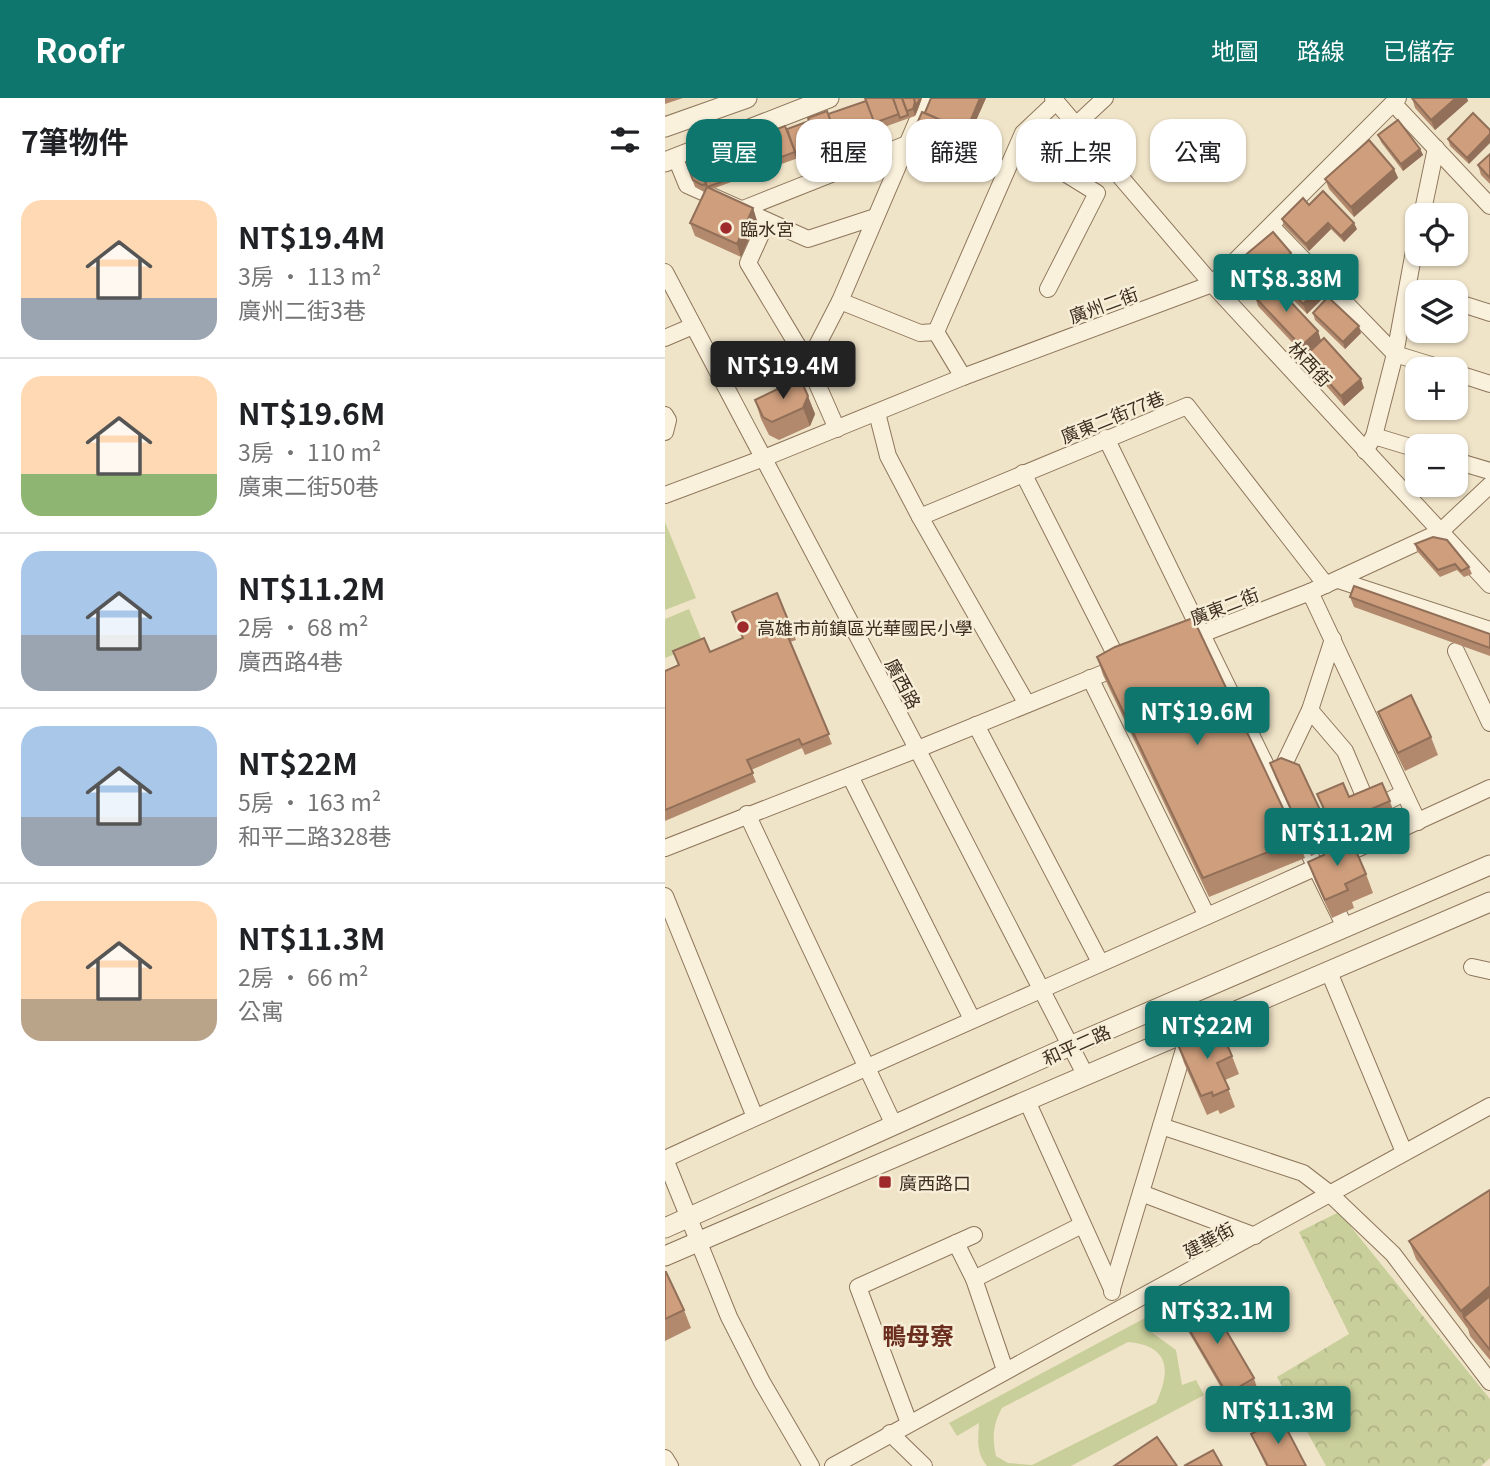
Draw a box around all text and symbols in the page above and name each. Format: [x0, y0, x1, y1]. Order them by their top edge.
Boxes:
text: Roofr [35, 25, 125, 73]
text: 地圖 [1211, 32, 1259, 67]
text: 路線 [1297, 32, 1345, 67]
text: 已儲存 [1383, 32, 1455, 67]
text: 7筆物件 [21, 118, 129, 162]
chip: 買屋 [686, 119, 782, 182]
chip: 租屋 [796, 119, 892, 182]
chip: 篩選 [906, 119, 1002, 182]
chip: 新上架 [1016, 119, 1136, 182]
chip: 公寓 [1150, 119, 1246, 182]
icon: filters [606, 121, 644, 159]
map controls [1405, 203, 1468, 497]
button: locate [1405, 203, 1468, 266]
text: NT$19.4M [238, 214, 385, 258]
place label: 臨水宮 [740, 215, 794, 241]
marker: 臨水宮 [718, 220, 734, 236]
icon: home [77, 228, 161, 312]
pin: NT$8.38M [1214, 254, 1358, 314]
text: 3房 · 113 m² [238, 258, 381, 292]
text: NT$8.38M [1230, 260, 1342, 294]
street label: 廣州二街 [1065, 279, 1141, 329]
button: layers [1405, 280, 1468, 343]
text: 廣州二街3巷 [238, 292, 366, 326]
street label: 林西街 [1283, 334, 1339, 392]
pin: NT$19.4M [711, 342, 855, 401]
text: NT$19.4M [727, 347, 839, 381]
button: + [1405, 357, 1468, 420]
street label: 廣東二街77巷 [1056, 383, 1168, 449]
text: NT$19.6M [238, 390, 385, 434]
icon: home [77, 404, 161, 488]
text: 3房 · 110 m² [238, 434, 381, 468]
button: − [1405, 434, 1468, 497]
text: 廣東二街50巷 [238, 468, 379, 502]
text: NT$11.2M [238, 565, 385, 609]
icon: home [77, 579, 161, 663]
street label: 廣東二街 [1186, 580, 1262, 630]
text: 2房 · 68 m² [238, 609, 369, 643]
place label: 高雄市前鎮區光華國民小學 [757, 614, 973, 640]
marker: 高雄市前鎮區光華國民小學 [735, 619, 751, 635]
text: 廣西路4巷 [238, 643, 343, 677]
street label: 廣西路 [880, 653, 928, 713]
pin: NT$19.6M [1125, 688, 1269, 747]
text: NT$19.6M [1141, 693, 1253, 727]
text: NT$22M [238, 740, 358, 784]
icon: home [77, 754, 161, 838]
text: 5房 · 163 m² [238, 784, 381, 818]
pin: NT$11.2M [1265, 808, 1409, 868]
text: NT$11.2M [1281, 814, 1393, 848]
text: 和平二路328巷 [238, 818, 391, 852]
text: NT$11.3M [238, 915, 385, 959]
icon: home [77, 929, 161, 1013]
text: 2房 · 66 m² [238, 959, 369, 993]
text: 公寓 [238, 993, 284, 1027]
pin: NT$22M [1150, 1002, 1264, 1061]
text: NT$22M [1161, 1007, 1253, 1041]
street label: 和平二路 [1038, 1017, 1114, 1071]
place label: 廣西路口 [899, 1169, 971, 1195]
marker: 廣西路口 [877, 1174, 893, 1190]
street label: 建華街 [1178, 1215, 1238, 1263]
pin: NT$32.1M [1145, 1286, 1289, 1346]
text: NT$32.1M [1161, 1292, 1273, 1326]
district label: 鴨母寮 [882, 1317, 954, 1352]
pin: NT$11.3M [1206, 1386, 1350, 1446]
text: NT$11.3M [1222, 1392, 1334, 1426]

